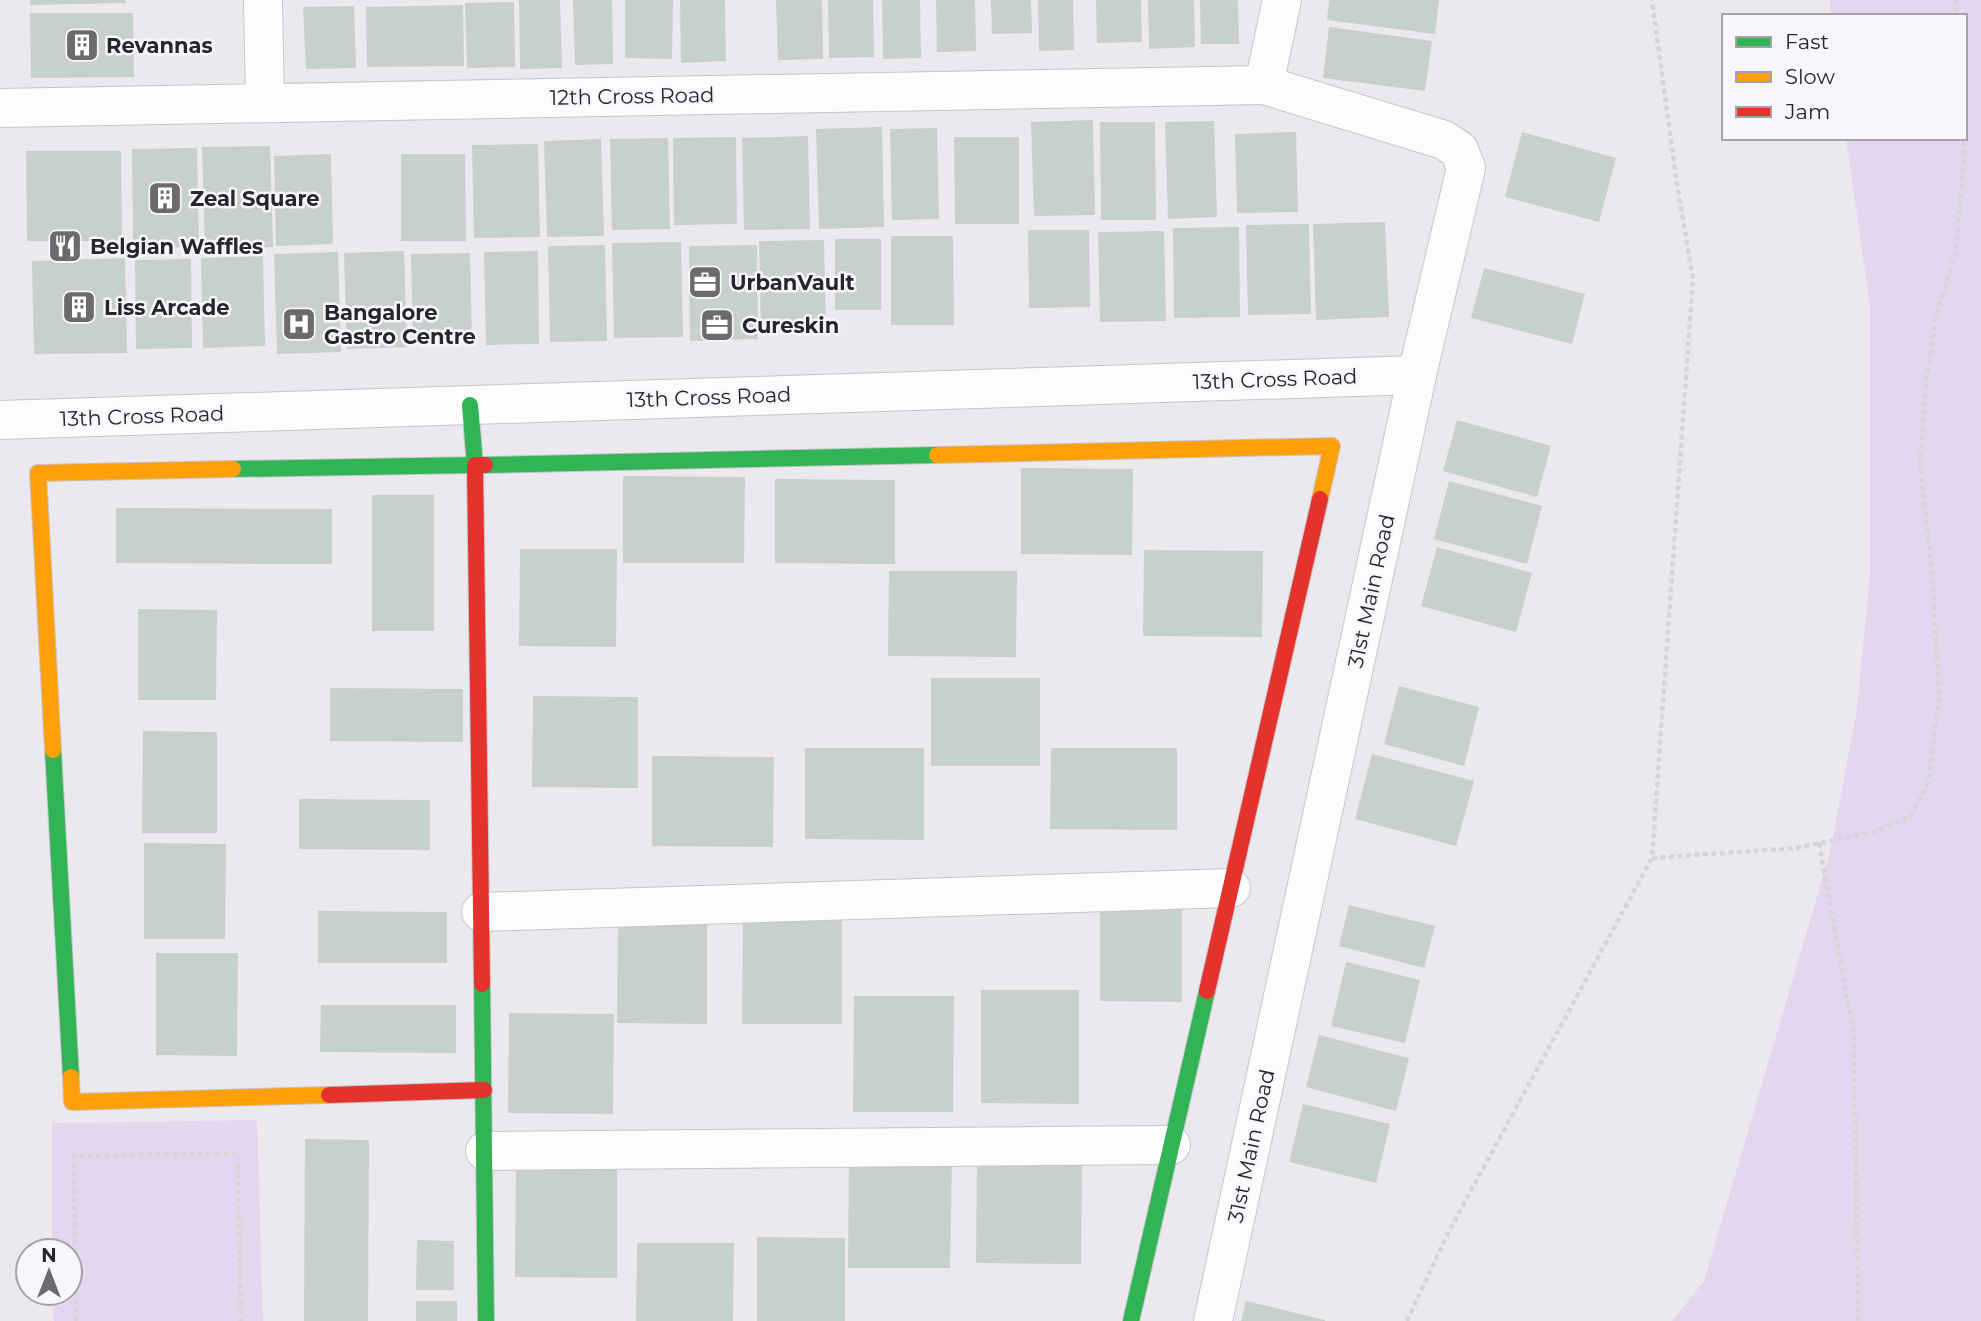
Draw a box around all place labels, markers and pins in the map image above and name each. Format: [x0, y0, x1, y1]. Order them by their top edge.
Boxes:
building icon: Revannas [63, 26, 101, 64]
place label: Revannas [106, 33, 213, 58]
building icon: Zeal Square [146, 179, 184, 217]
place label: Zeal Square [190, 186, 320, 211]
restaurant icon: Belgian Waffles [46, 227, 84, 265]
place label: Belgian Waffles [90, 234, 263, 259]
office icon: UrbanVault [686, 263, 724, 301]
place label: UrbanVault [730, 270, 855, 295]
building icon: Liss Arcade [60, 288, 98, 326]
place label: Liss Arcade [104, 295, 229, 320]
place label: Bangalore Gastro Centre [324, 300, 476, 349]
hospital icon: Bangalore Gastro Centre [280, 305, 318, 343]
office icon: Cureskin [698, 306, 736, 344]
place label: Cureskin [742, 313, 839, 338]

